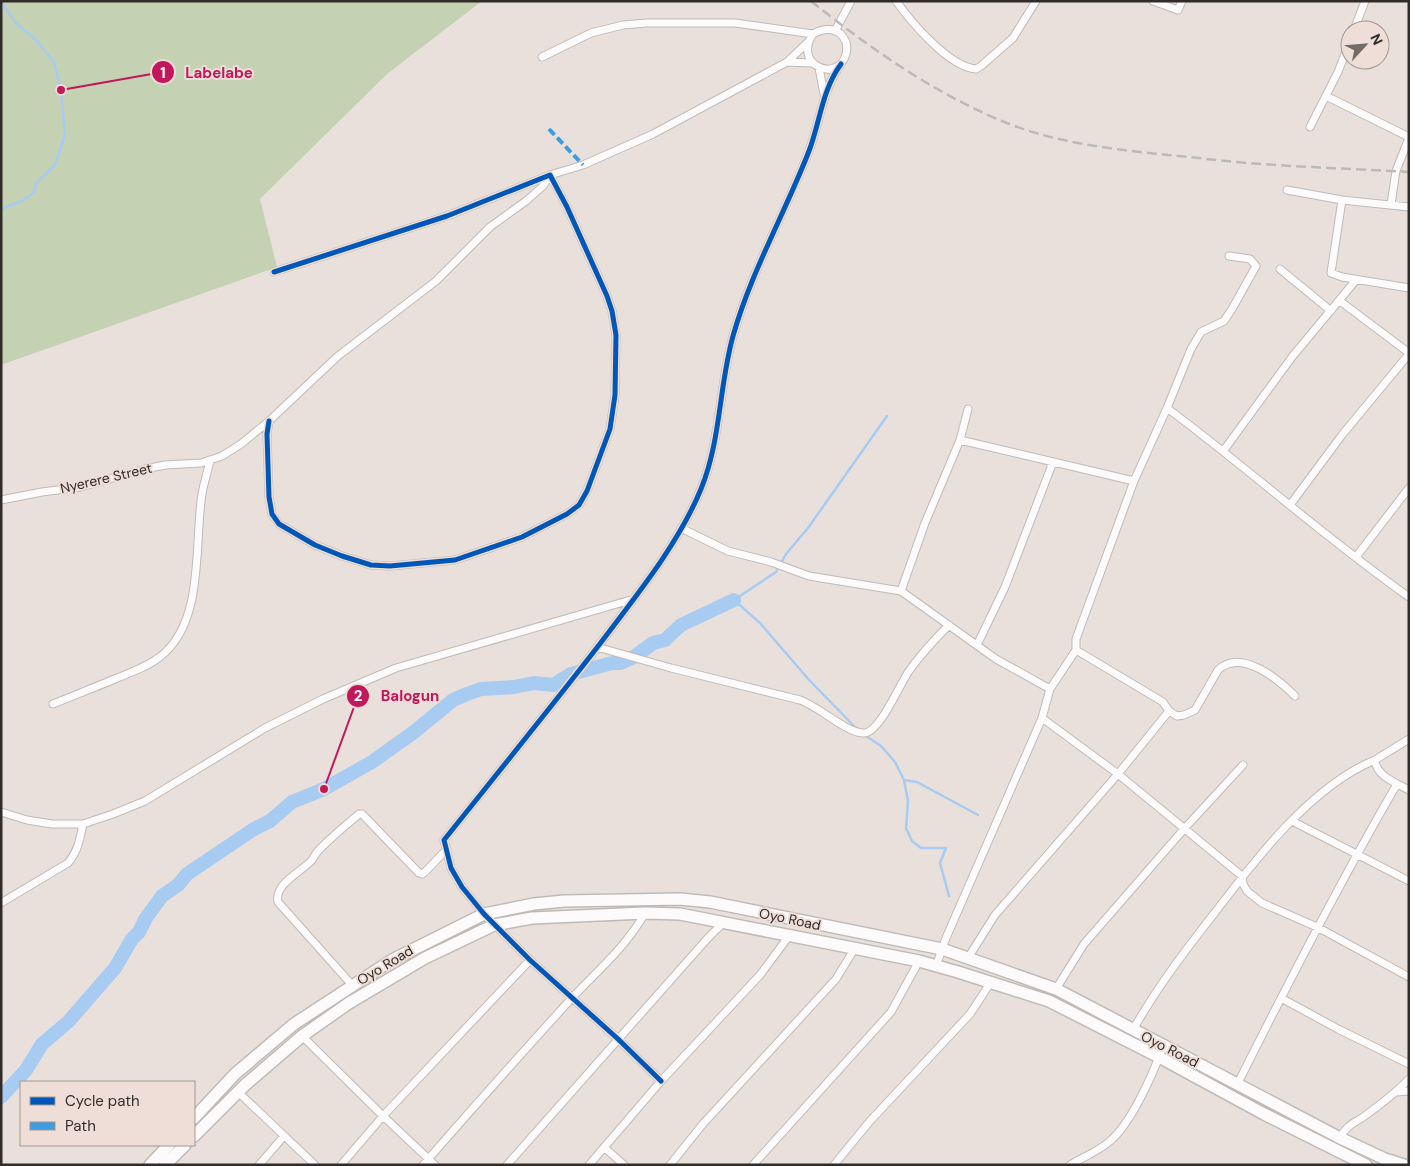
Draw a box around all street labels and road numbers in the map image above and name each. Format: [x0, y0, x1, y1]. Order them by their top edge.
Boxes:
street label: Nyerere Street [58, 459, 154, 497]
street label: Oyo Road [758, 904, 822, 934]
street label: Oyo Road [354, 941, 416, 989]
street label: Oyo Road [1138, 1027, 1202, 1071]

